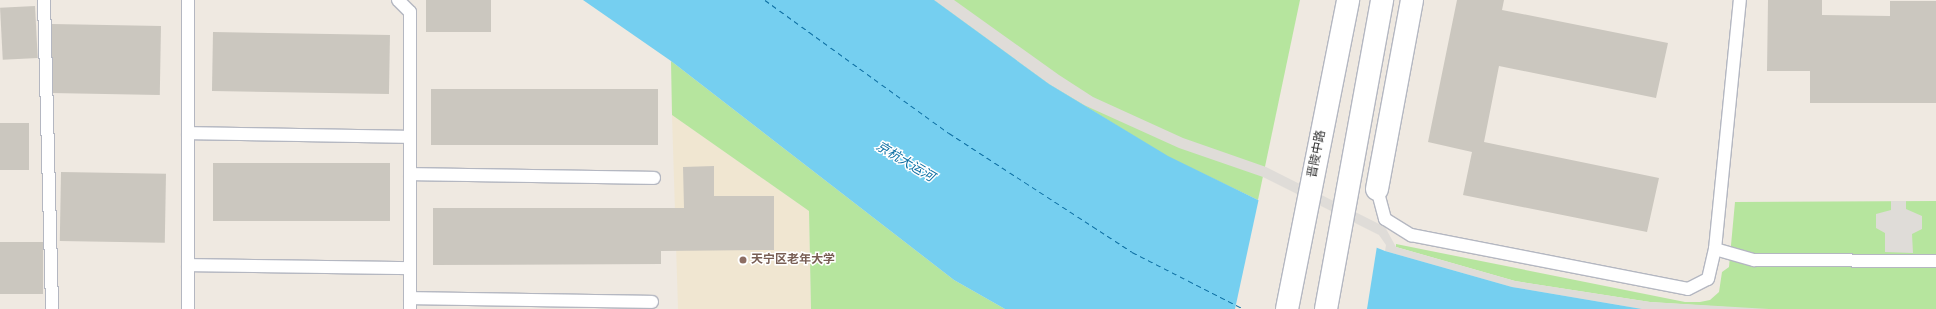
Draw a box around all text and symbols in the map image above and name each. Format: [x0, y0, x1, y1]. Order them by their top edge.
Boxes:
street label: 晋陵中路 [1305, 129, 1329, 179]
water label: 京杭大运河 [873, 139, 937, 185]
place label: 天宁区老年大学 [751, 253, 835, 267]
marker: 天宁区老年大学 [738, 255, 748, 265]

